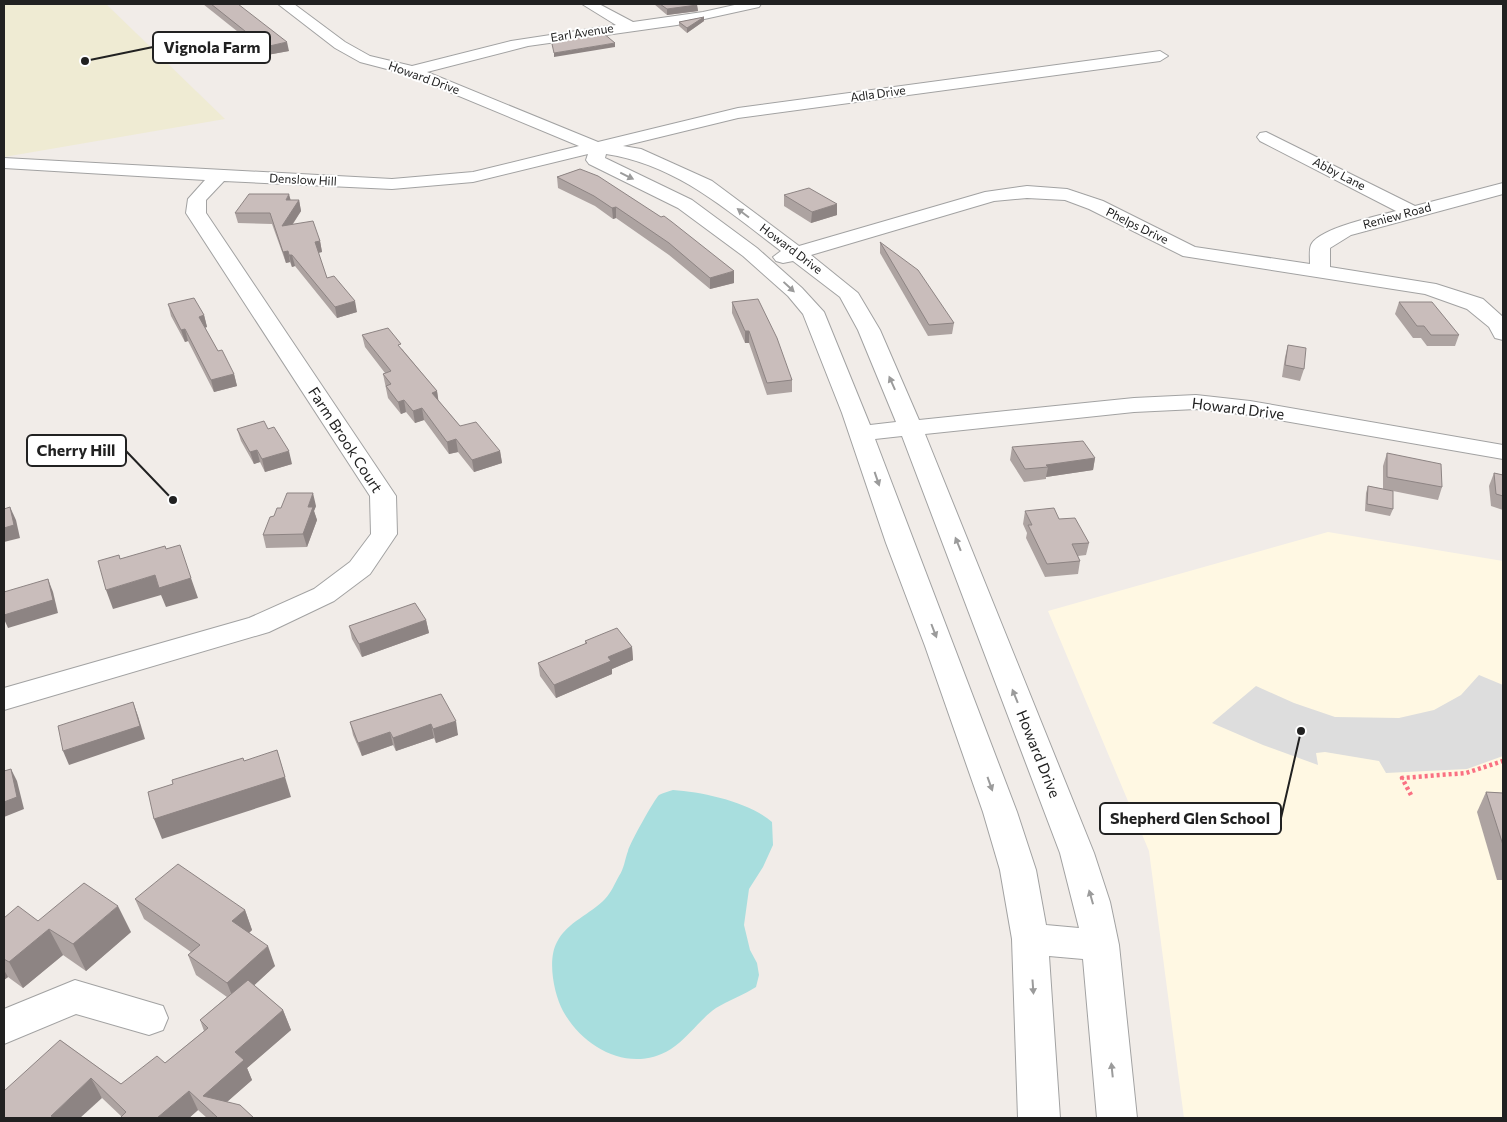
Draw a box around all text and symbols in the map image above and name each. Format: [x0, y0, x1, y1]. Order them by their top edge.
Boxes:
street label: Earl Avenue [549, 20, 614, 44]
callout: Vignola Farm [153, 32, 270, 63]
text: Vignola Farm [163, 37, 261, 56]
street label: Howard Drive [387, 58, 462, 96]
street label: Adla Drive [849, 82, 906, 104]
street label: Abby Lane [1311, 154, 1368, 192]
street label: Denslow Hill [269, 170, 337, 188]
one-way arrow [620, 172, 634, 180]
street label: Reniew Road [1361, 199, 1432, 231]
street label: Phelps Drive [1104, 204, 1171, 246]
one-way arrow [737, 207, 750, 218]
street label: Howard Drive [758, 220, 826, 276]
one-way arrow [782, 281, 794, 293]
one-way arrow [887, 376, 895, 390]
street label: Farm Brook Court [305, 383, 387, 496]
street label: Howard Drive [1191, 393, 1286, 423]
callout: Cherry Hill [27, 435, 126, 466]
text: Cherry Hill [37, 440, 115, 459]
one-way arrow [873, 472, 881, 487]
one-way arrow [953, 537, 961, 551]
one-way arrow [930, 624, 938, 639]
one-way arrow [1010, 689, 1018, 703]
street label: Howard Drive [1013, 707, 1065, 800]
one-way arrow [986, 777, 994, 792]
callout: Shepherd Glen School [1100, 803, 1281, 834]
text: Shepherd Glen School [1110, 808, 1270, 827]
one-way arrow [1086, 890, 1094, 905]
one-way arrow [1029, 980, 1037, 996]
one-way arrow [1108, 1062, 1116, 1078]

